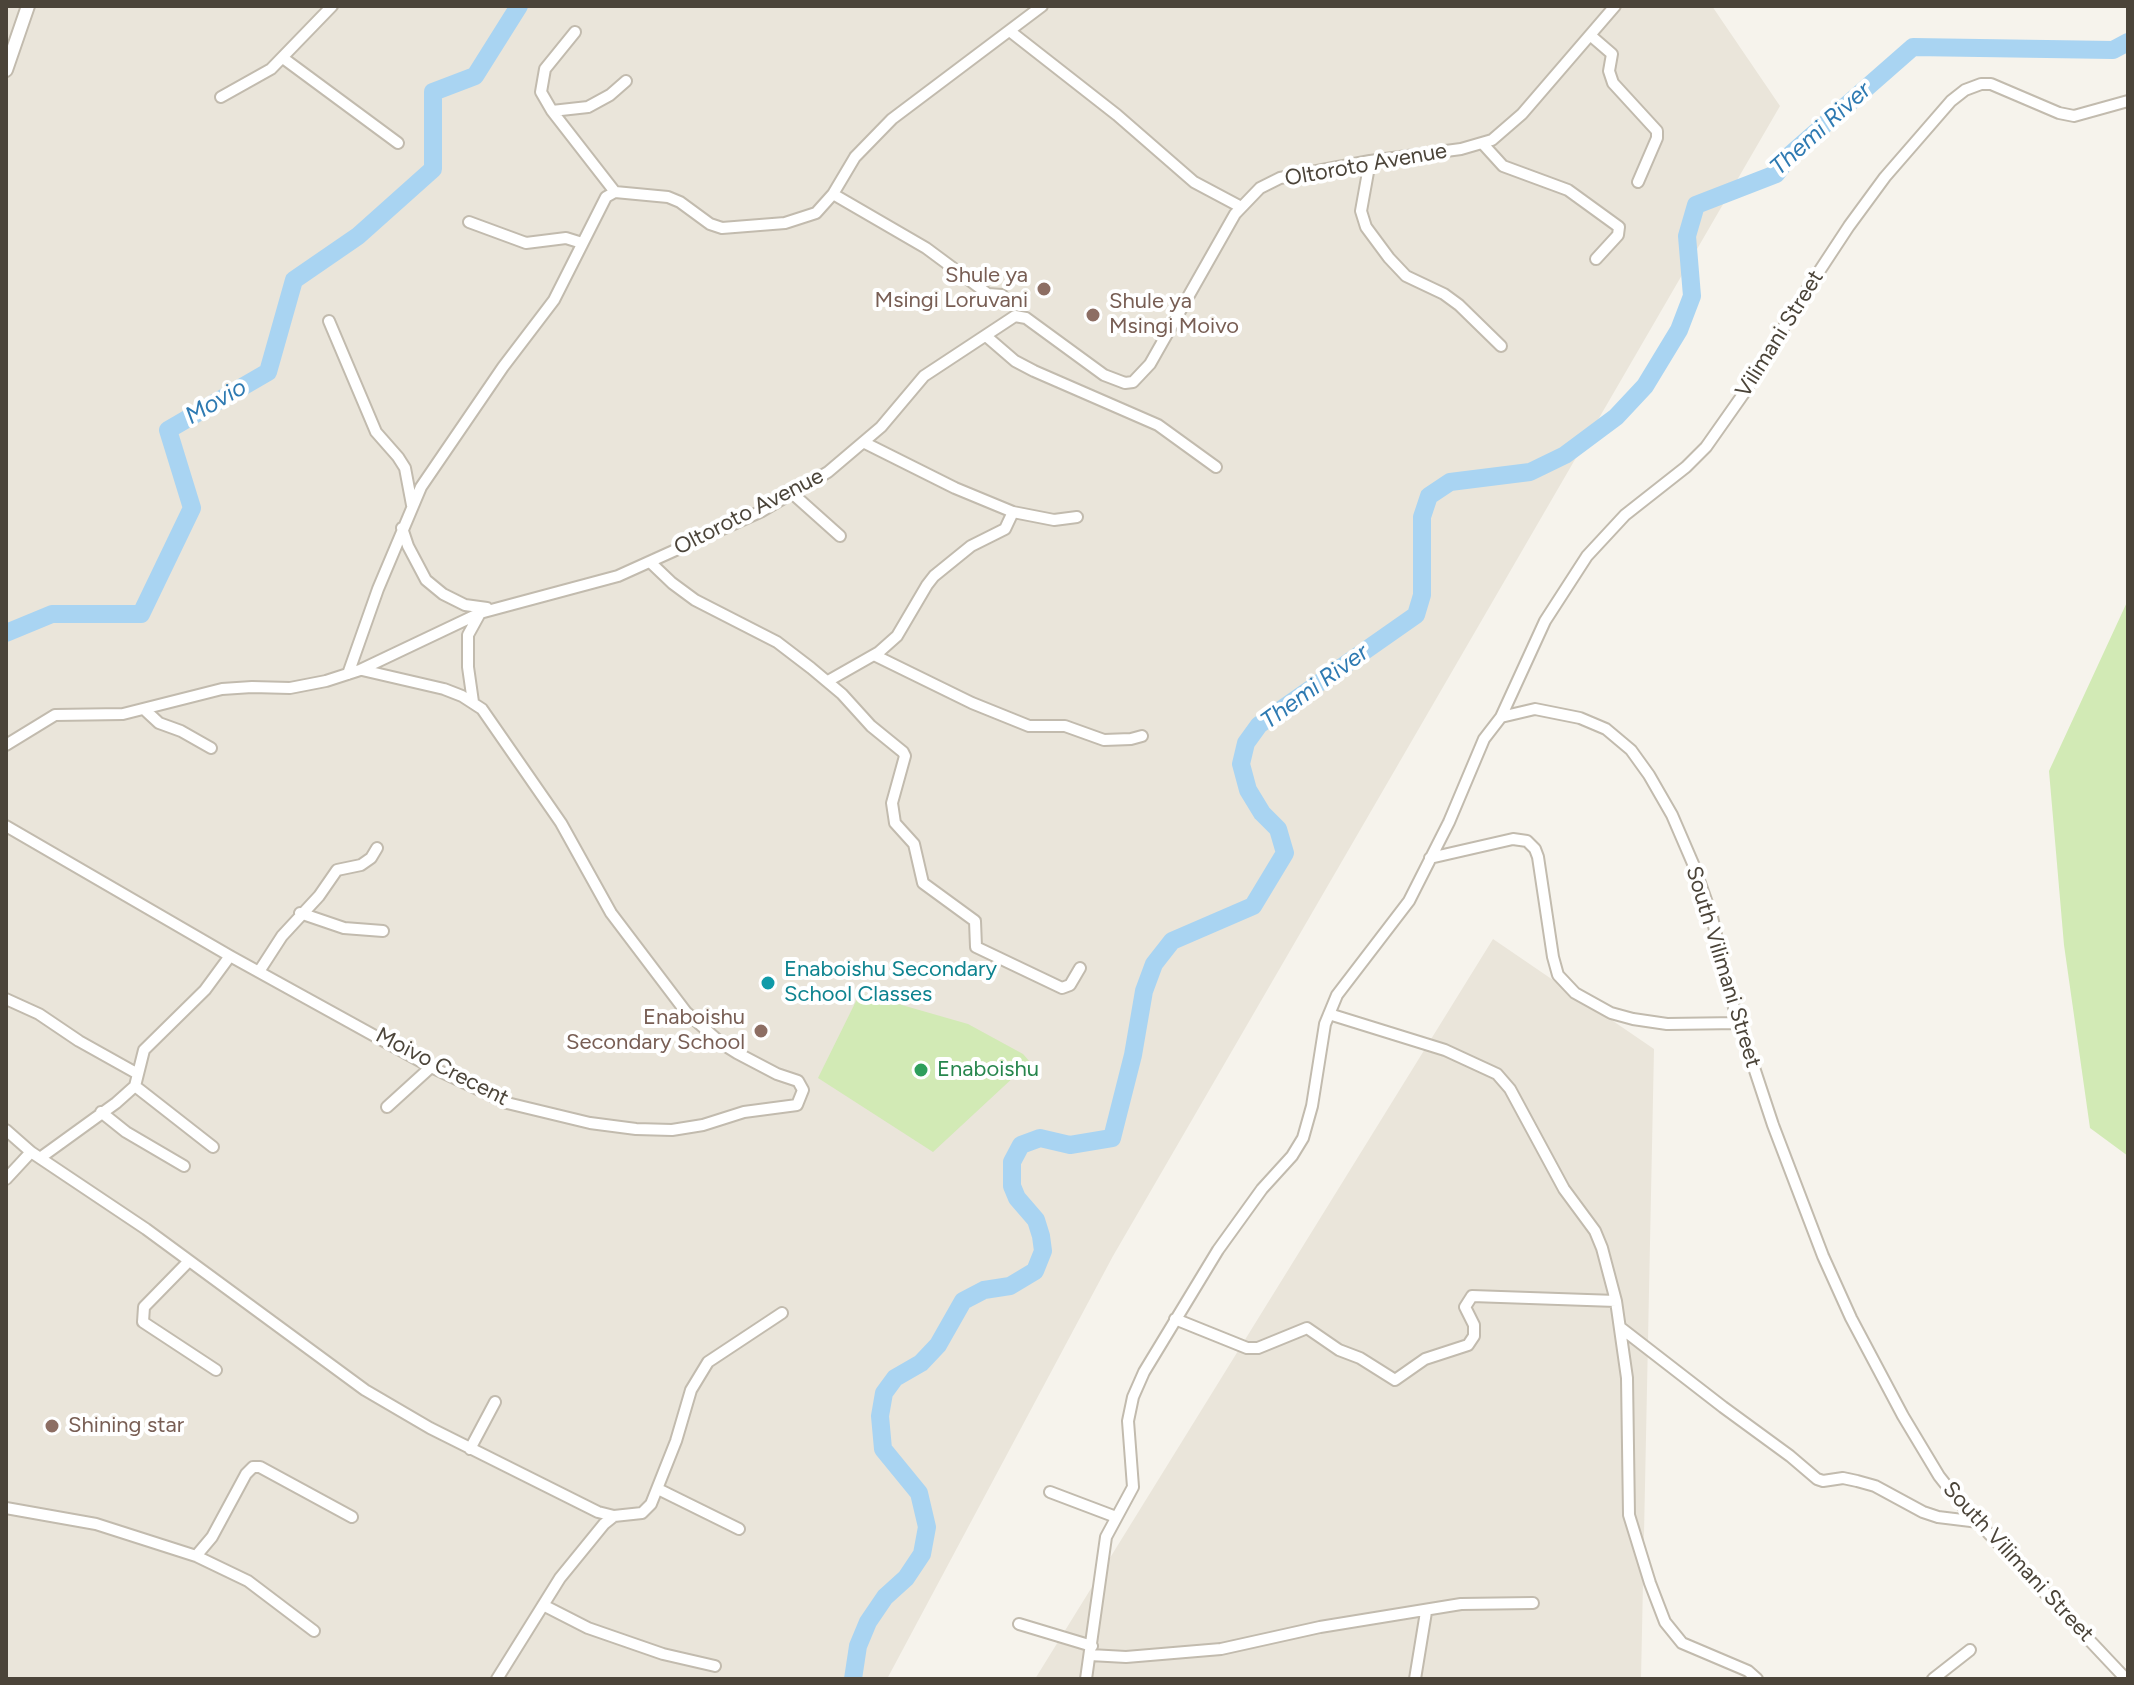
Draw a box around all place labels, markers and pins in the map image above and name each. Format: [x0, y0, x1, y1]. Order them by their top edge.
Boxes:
place label: Shule ya Msingi Loruvani [875, 263, 1028, 314]
marker: Shule ya Msingi Loruvani [1035, 280, 1053, 298]
place label: Shule ya Msingi Moivo [1109, 289, 1239, 340]
marker: Shule ya Msingi Moivo [1084, 306, 1102, 324]
place label: Enaboishu Secondary School Classes [784, 957, 997, 1008]
marker: Enaboishu Secondary School Classes [759, 974, 777, 992]
place label: Enaboishu Secondary School [566, 1005, 745, 1056]
marker: Enaboishu Secondary School [752, 1022, 770, 1040]
place label: Enaboishu [937, 1057, 1039, 1083]
marker: Enaboishu [912, 1061, 930, 1079]
place label: Shining star [68, 1413, 184, 1439]
marker: Shining star [43, 1417, 61, 1435]

